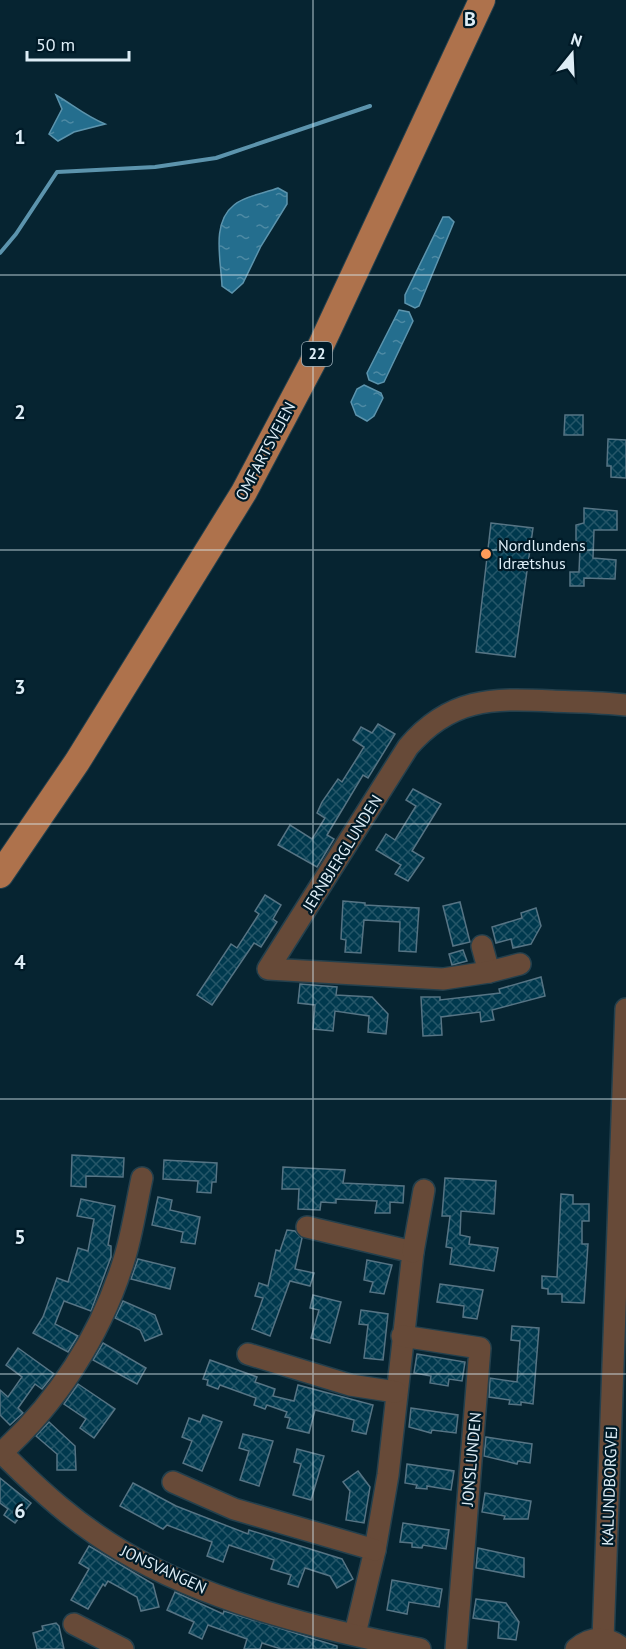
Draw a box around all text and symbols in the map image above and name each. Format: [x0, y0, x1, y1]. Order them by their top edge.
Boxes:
text: B [464, 6, 476, 32]
scale bar [27, 24, 129, 62]
north arrow [542, 24, 602, 84]
text: N [569, 29, 585, 51]
text: 50 m [36, 33, 75, 56]
text: 1 [14, 124, 26, 150]
road number: 22 [302, 342, 332, 366]
street label: OMFARTSVEJEN [231, 398, 299, 504]
text: 2 [14, 399, 26, 425]
place label: Nordlundens Idrætshus [498, 535, 586, 573]
marker: Nordlundens Idrætshus [479, 547, 493, 561]
text: 3 [14, 674, 26, 700]
street label: JERNBJERGLUNDEN [297, 791, 386, 916]
text: 4 [14, 949, 26, 975]
text: 5 [14, 1224, 26, 1250]
street label: JONSLUNDEN [457, 1411, 485, 1508]
street label: KALUNDBORGVEJ [597, 1426, 621, 1546]
text: 6 [14, 1498, 26, 1524]
street label: JONSVANGEN [117, 1540, 210, 1598]

